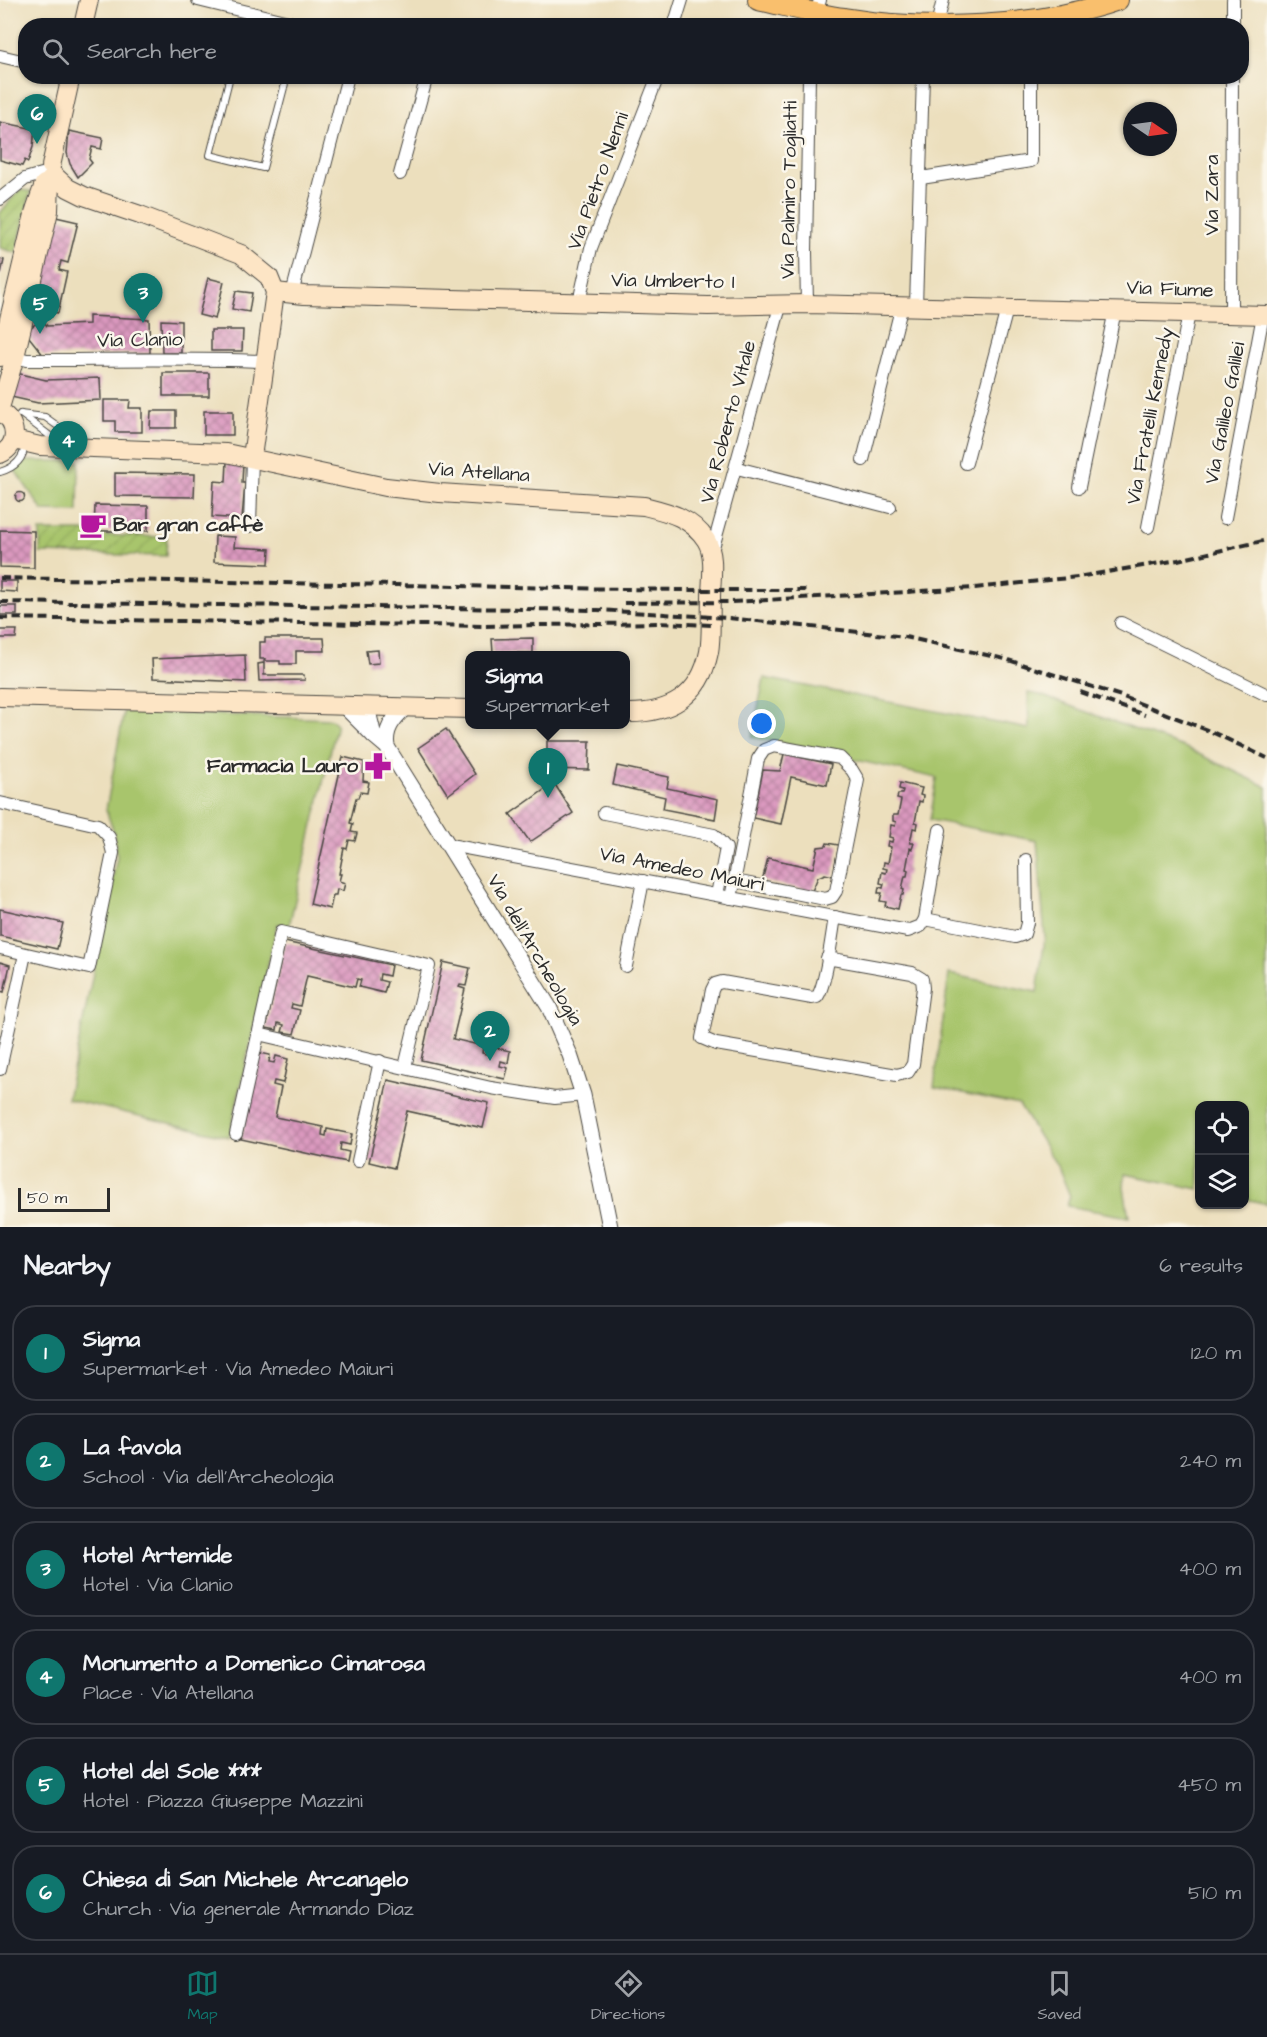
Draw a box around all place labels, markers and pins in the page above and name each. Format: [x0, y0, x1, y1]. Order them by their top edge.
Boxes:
pin: 6 [18, 94, 57, 144]
pin: 3 [124, 274, 162, 323]
pin: 5 [20, 284, 60, 334]
pin: 4 [48, 422, 88, 471]
cafe icon: Bar gran caffè [78, 510, 108, 540]
place label: Bar gran caffè [113, 511, 264, 540]
pin: 1 [528, 748, 568, 798]
pharmacy icon: Farmacia Lauro [363, 751, 393, 781]
place label: Farmacia Lauro [207, 752, 359, 780]
pin: 2 [470, 1012, 510, 1061]

